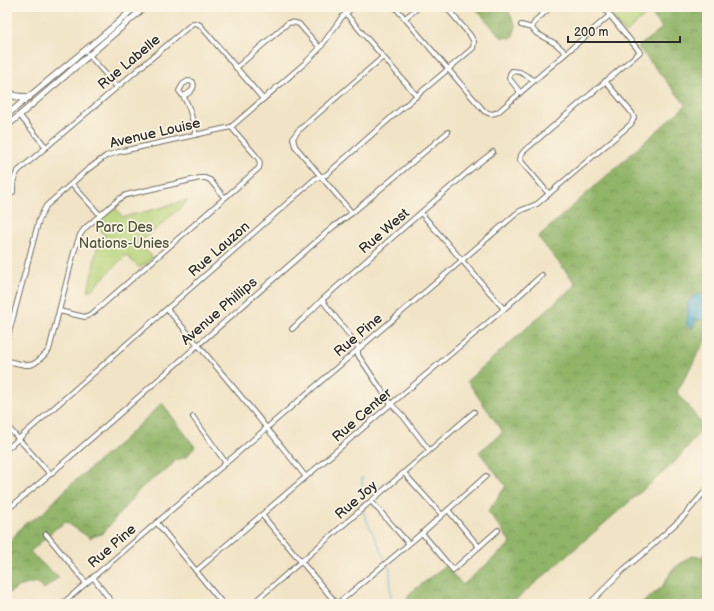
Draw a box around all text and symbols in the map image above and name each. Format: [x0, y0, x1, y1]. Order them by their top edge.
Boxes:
scale bar [568, 18, 680, 44]
text: 200 m [574, 25, 608, 40]
street label: Rue Labelle [94, 31, 164, 93]
street label: Avenue Louise [108, 114, 202, 152]
street label: Rue West [355, 204, 413, 257]
street label: Rue Lauzon [185, 218, 253, 280]
park label: Parc Des Nations-Unies [79, 219, 169, 252]
street label: Avenue Phillips [178, 273, 261, 349]
street label: Rue Pine [330, 310, 386, 360]
street label: Rue Center [329, 384, 396, 445]
street label: Rue Joy [331, 477, 381, 523]
street label: Rue Pine [84, 521, 140, 571]

